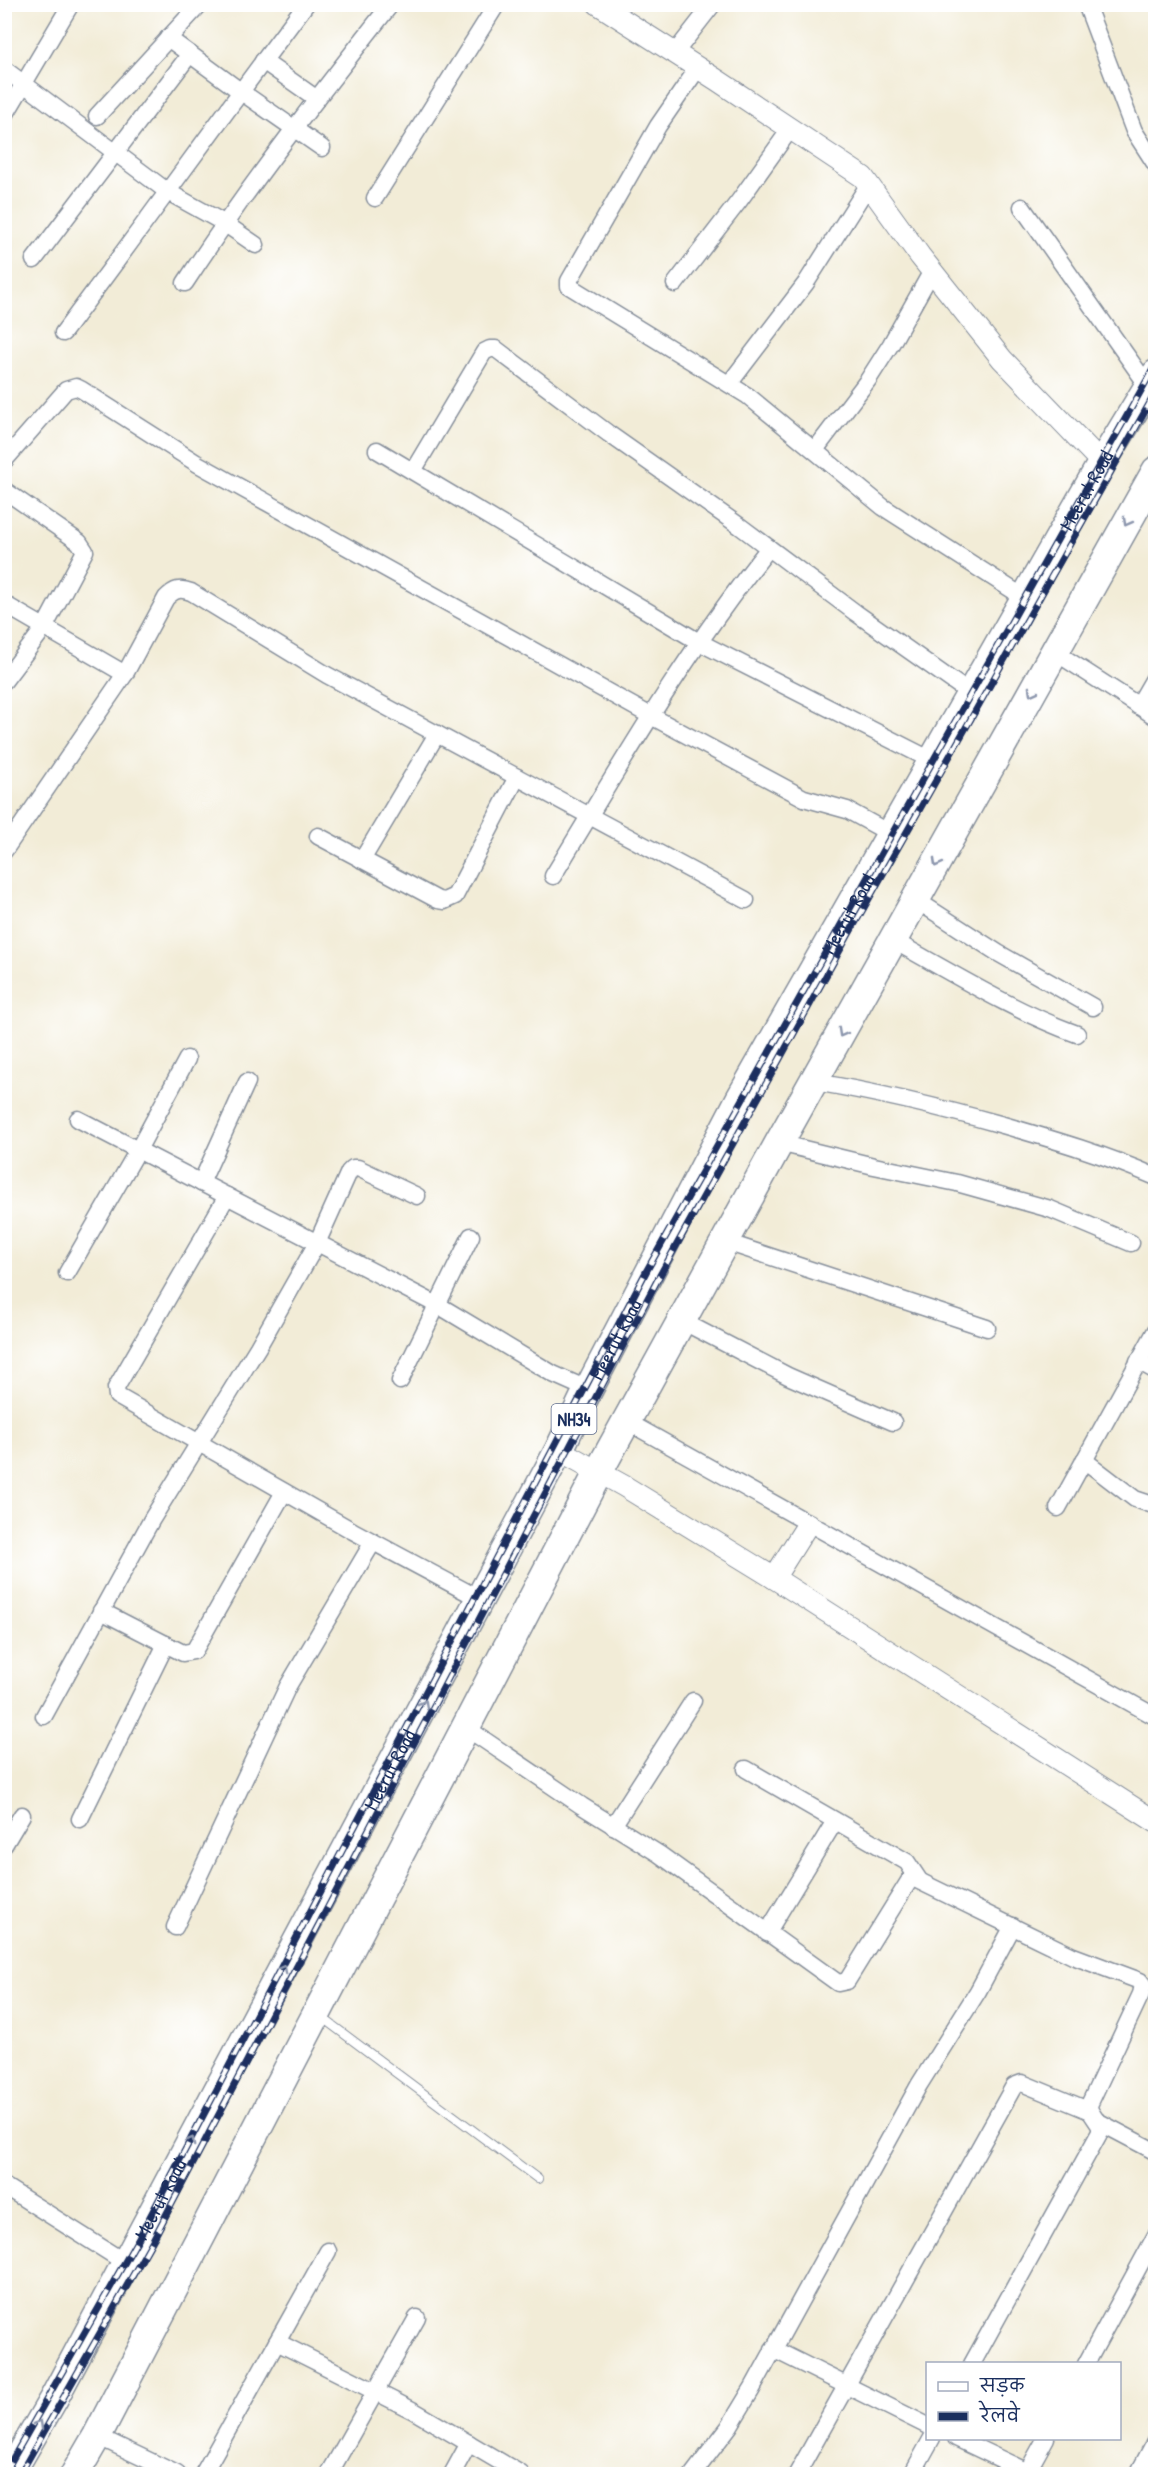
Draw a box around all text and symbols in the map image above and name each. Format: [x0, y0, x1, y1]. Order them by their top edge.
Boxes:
street label: Meerut Road [1052, 445, 1119, 535]
one-way arrow [1123, 516, 1134, 526]
one-way arrow [1028, 686, 1039, 697]
one-way arrow [933, 857, 944, 867]
street label: Meerut Road [814, 868, 881, 958]
one-way arrow [838, 1027, 849, 1037]
street label: Meerut Road [582, 1294, 647, 1384]
road number: NH34 [552, 1404, 596, 1434]
one-way arrow [417, 1700, 428, 1710]
street label: Meerut Road [356, 1724, 421, 1815]
one-way arrow [276, 1964, 287, 1975]
one-way arrow [184, 2137, 195, 2147]
street label: Meerut Road [127, 2154, 192, 2244]
legend [926, 2362, 1121, 2440]
text: सड़क [979, 2373, 1025, 2398]
text: रेलवे [978, 2400, 1021, 2428]
one-way arrow [32, 2420, 43, 2430]

